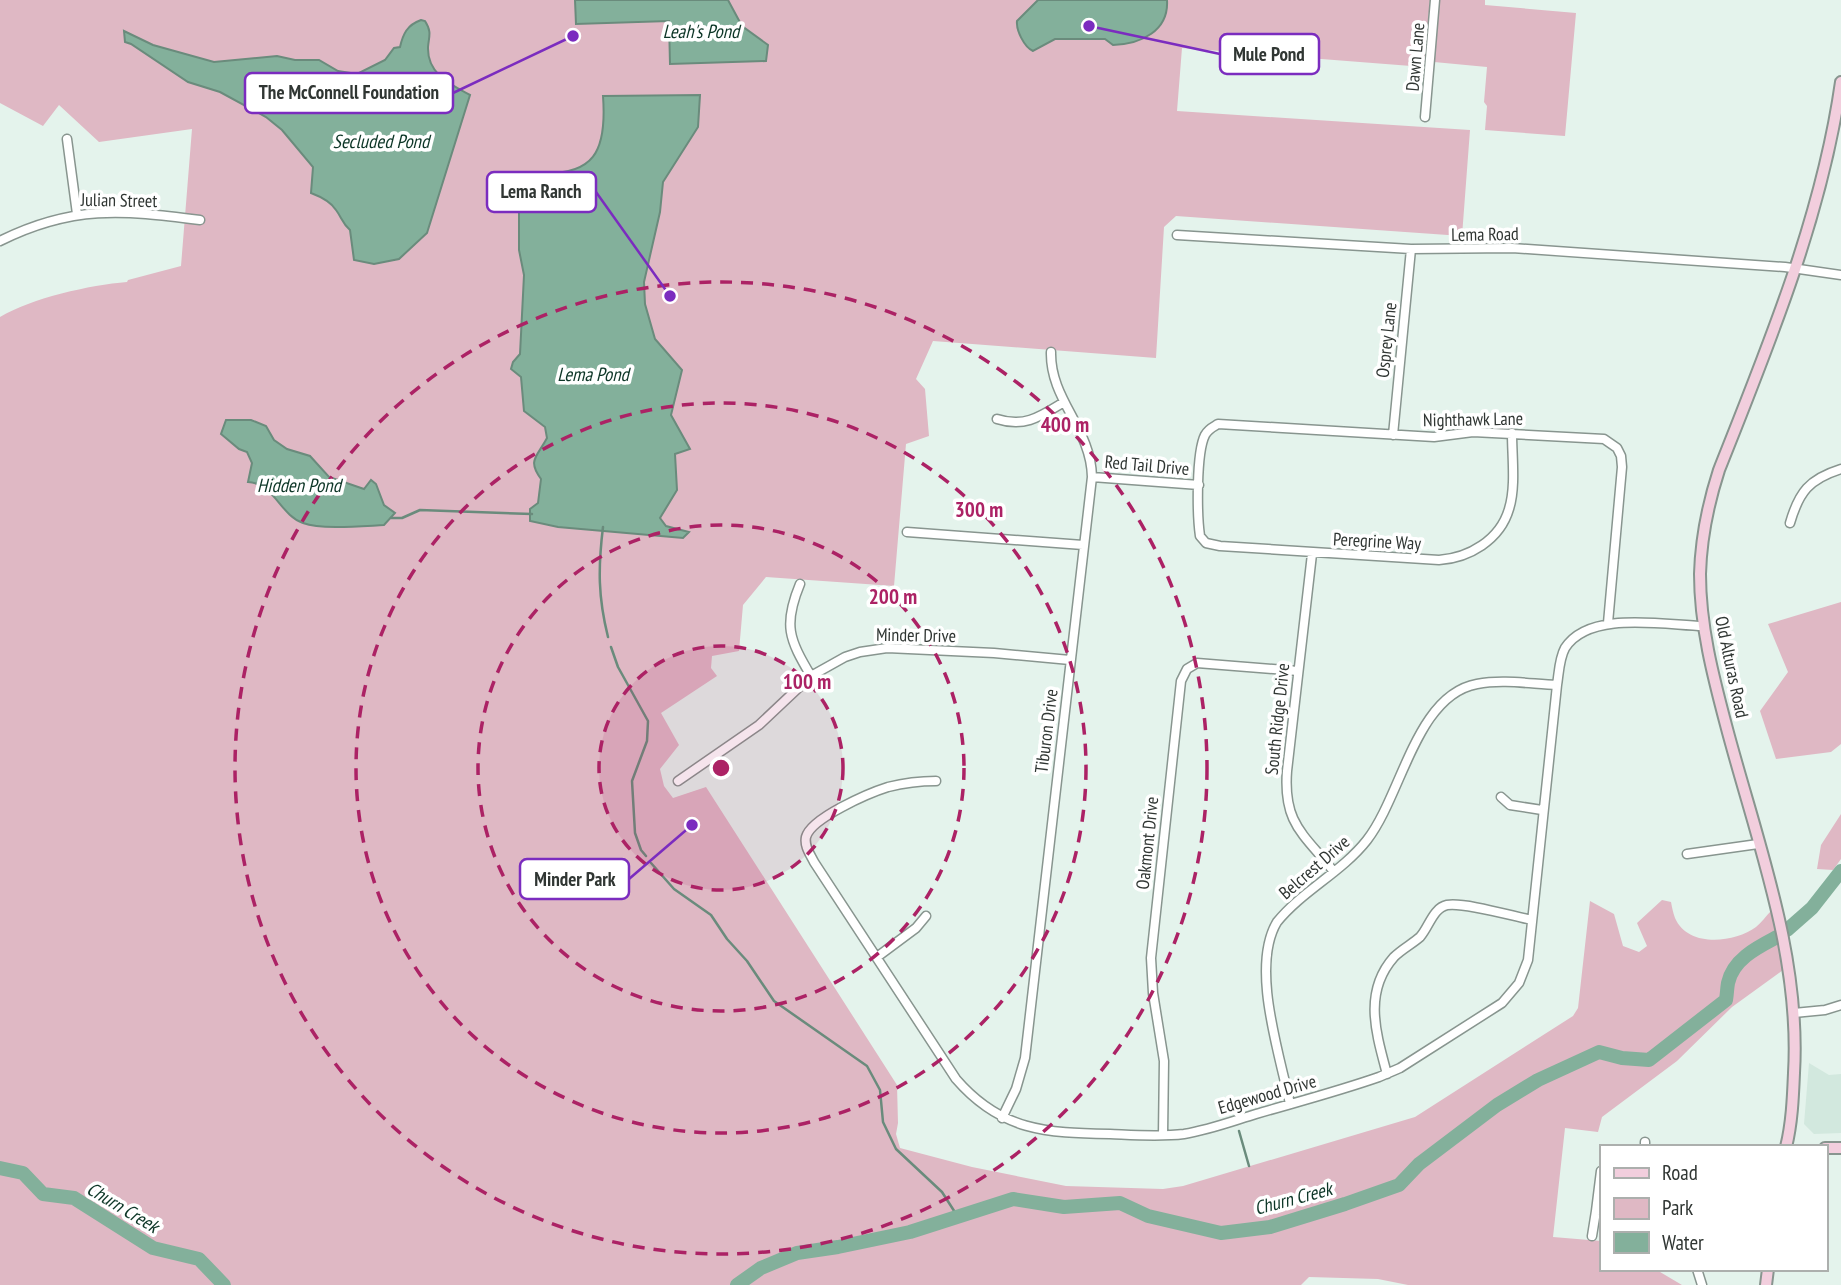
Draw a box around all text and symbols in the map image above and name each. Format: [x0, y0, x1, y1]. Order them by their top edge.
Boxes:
water label: Leah's Pond [663, 19, 742, 43]
street label: Dawn Lane [1401, 22, 1429, 92]
callout: Mule Pond [1220, 34, 1319, 74]
text: Mule Pond [1233, 42, 1305, 66]
callout: The McConnell Foundation [245, 73, 453, 113]
text: The McConnell Foundation [259, 80, 439, 104]
water label: Secluded Pond [333, 129, 432, 153]
callout: Lema Ranch [487, 172, 596, 212]
text: Lema Ranch [500, 179, 582, 203]
street label: Julian Street [80, 188, 157, 212]
street label: Lema Road [1451, 222, 1519, 246]
street label: Osprey Lane [1371, 301, 1401, 379]
water label: Lema Pond [557, 362, 632, 386]
street label: Nighthawk Lane [1423, 407, 1523, 431]
text: 400 m [1041, 411, 1089, 438]
street label: Red Tail Drive [1104, 450, 1190, 480]
water label: Hidden Pond [257, 473, 344, 497]
text: 300 m [955, 496, 1003, 523]
street label: Peregrine Way [1332, 527, 1422, 555]
text: 200 m [869, 583, 917, 610]
street label: Old Alturas Road [1710, 614, 1754, 720]
street label: Minder Drive [876, 623, 956, 647]
street label: South Ridge Drive [1260, 662, 1294, 776]
text: 100 m [783, 668, 831, 695]
street label: Tiburon Drive [1029, 688, 1063, 774]
centre of rings [709, 756, 733, 780]
street label: Oakmont Drive [1131, 796, 1163, 890]
street label: Belcrest Drive [1274, 830, 1354, 904]
callout: Minder Park [520, 859, 629, 899]
text: Minder Park [534, 867, 616, 891]
street label: Edgewood Drive [1215, 1069, 1319, 1119]
legend [1600, 1145, 1827, 1271]
text: Road [1662, 1159, 1698, 1186]
water label: Churn Creek [1252, 1175, 1337, 1220]
water label: Churn Creek [83, 1176, 165, 1239]
text: Park [1662, 1194, 1693, 1221]
text: Water [1662, 1229, 1704, 1256]

